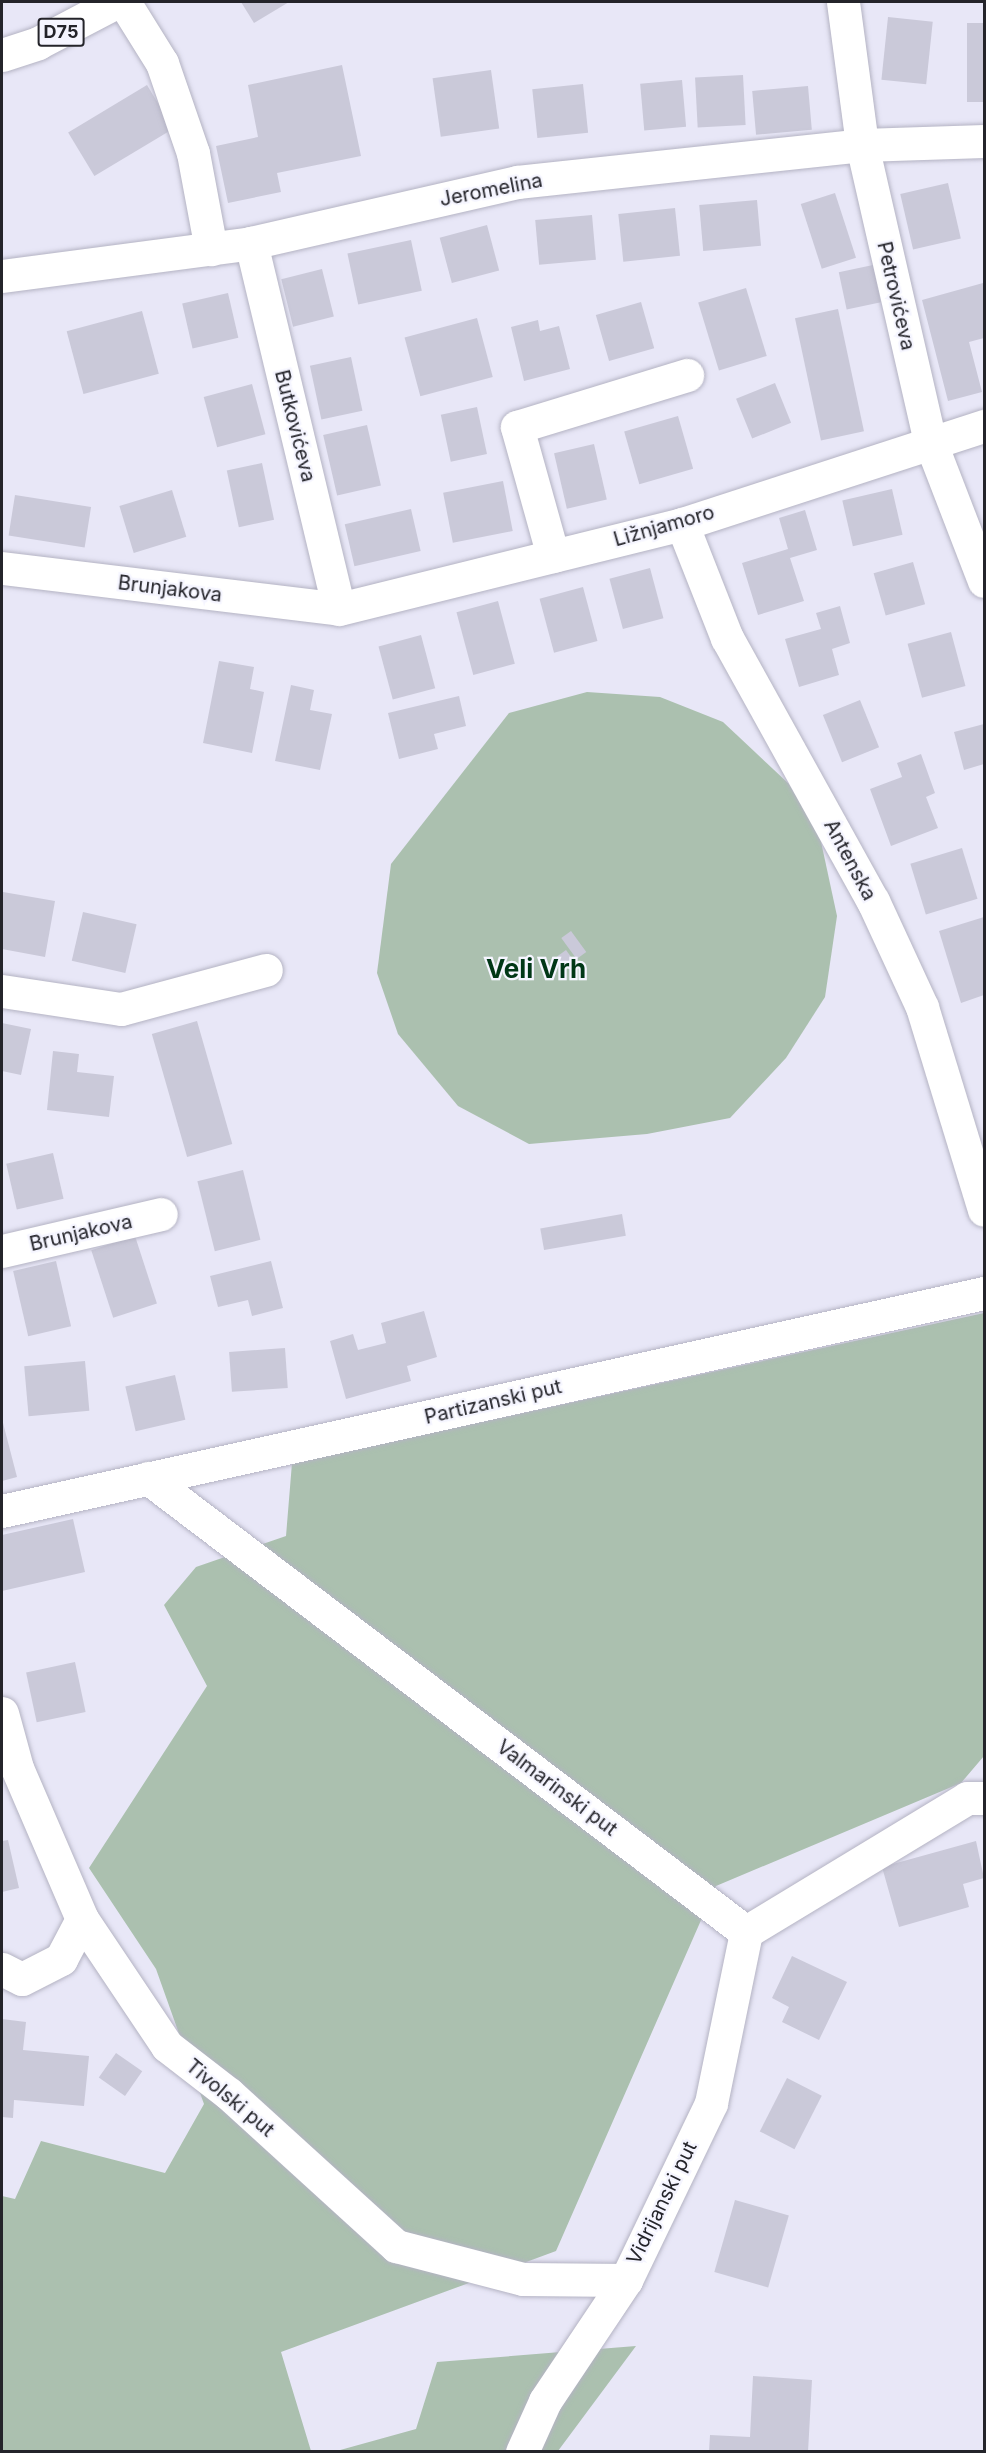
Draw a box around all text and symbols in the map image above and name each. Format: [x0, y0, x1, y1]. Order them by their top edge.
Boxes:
road number: D75 [37, 17, 85, 47]
street label: Jeromelina [438, 168, 544, 212]
street label: Petrovićeva [872, 239, 920, 353]
street label: Butkovićeva [269, 367, 321, 485]
street label: Ližnjamoro [611, 500, 717, 552]
street label: Brunjakova [117, 571, 223, 607]
street label: Antenska [819, 815, 881, 905]
district label: Veli Vrh [486, 953, 586, 985]
street label: Brunjakova [27, 1210, 135, 1256]
street label: Partizanski put [422, 1375, 564, 1429]
street label: Valmarinski put [492, 1735, 622, 1841]
street label: Tivolski put [181, 2054, 279, 2142]
street label: Vidrijanski put [622, 2137, 702, 2269]

